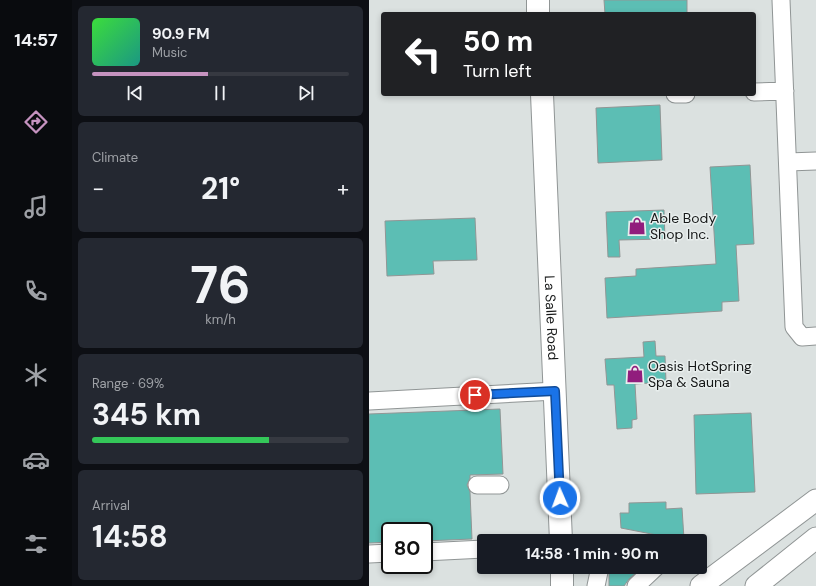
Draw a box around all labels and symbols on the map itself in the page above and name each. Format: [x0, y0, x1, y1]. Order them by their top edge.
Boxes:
place label: Able Body Shop Inc. [650, 209, 716, 243]
shop icon: Able Body Shop Inc. [627, 216, 647, 236]
street label: La Salle Road [541, 275, 562, 361]
place label: Oasis HotSpring Spa & Sauna [648, 357, 752, 391]
shop icon: Oasis HotSpring Spa & Sauna [625, 364, 645, 384]
pin [458, 378, 492, 412]
position arrow [539, 477, 581, 519]
speed limit sign: 80 [381, 522, 433, 574]

